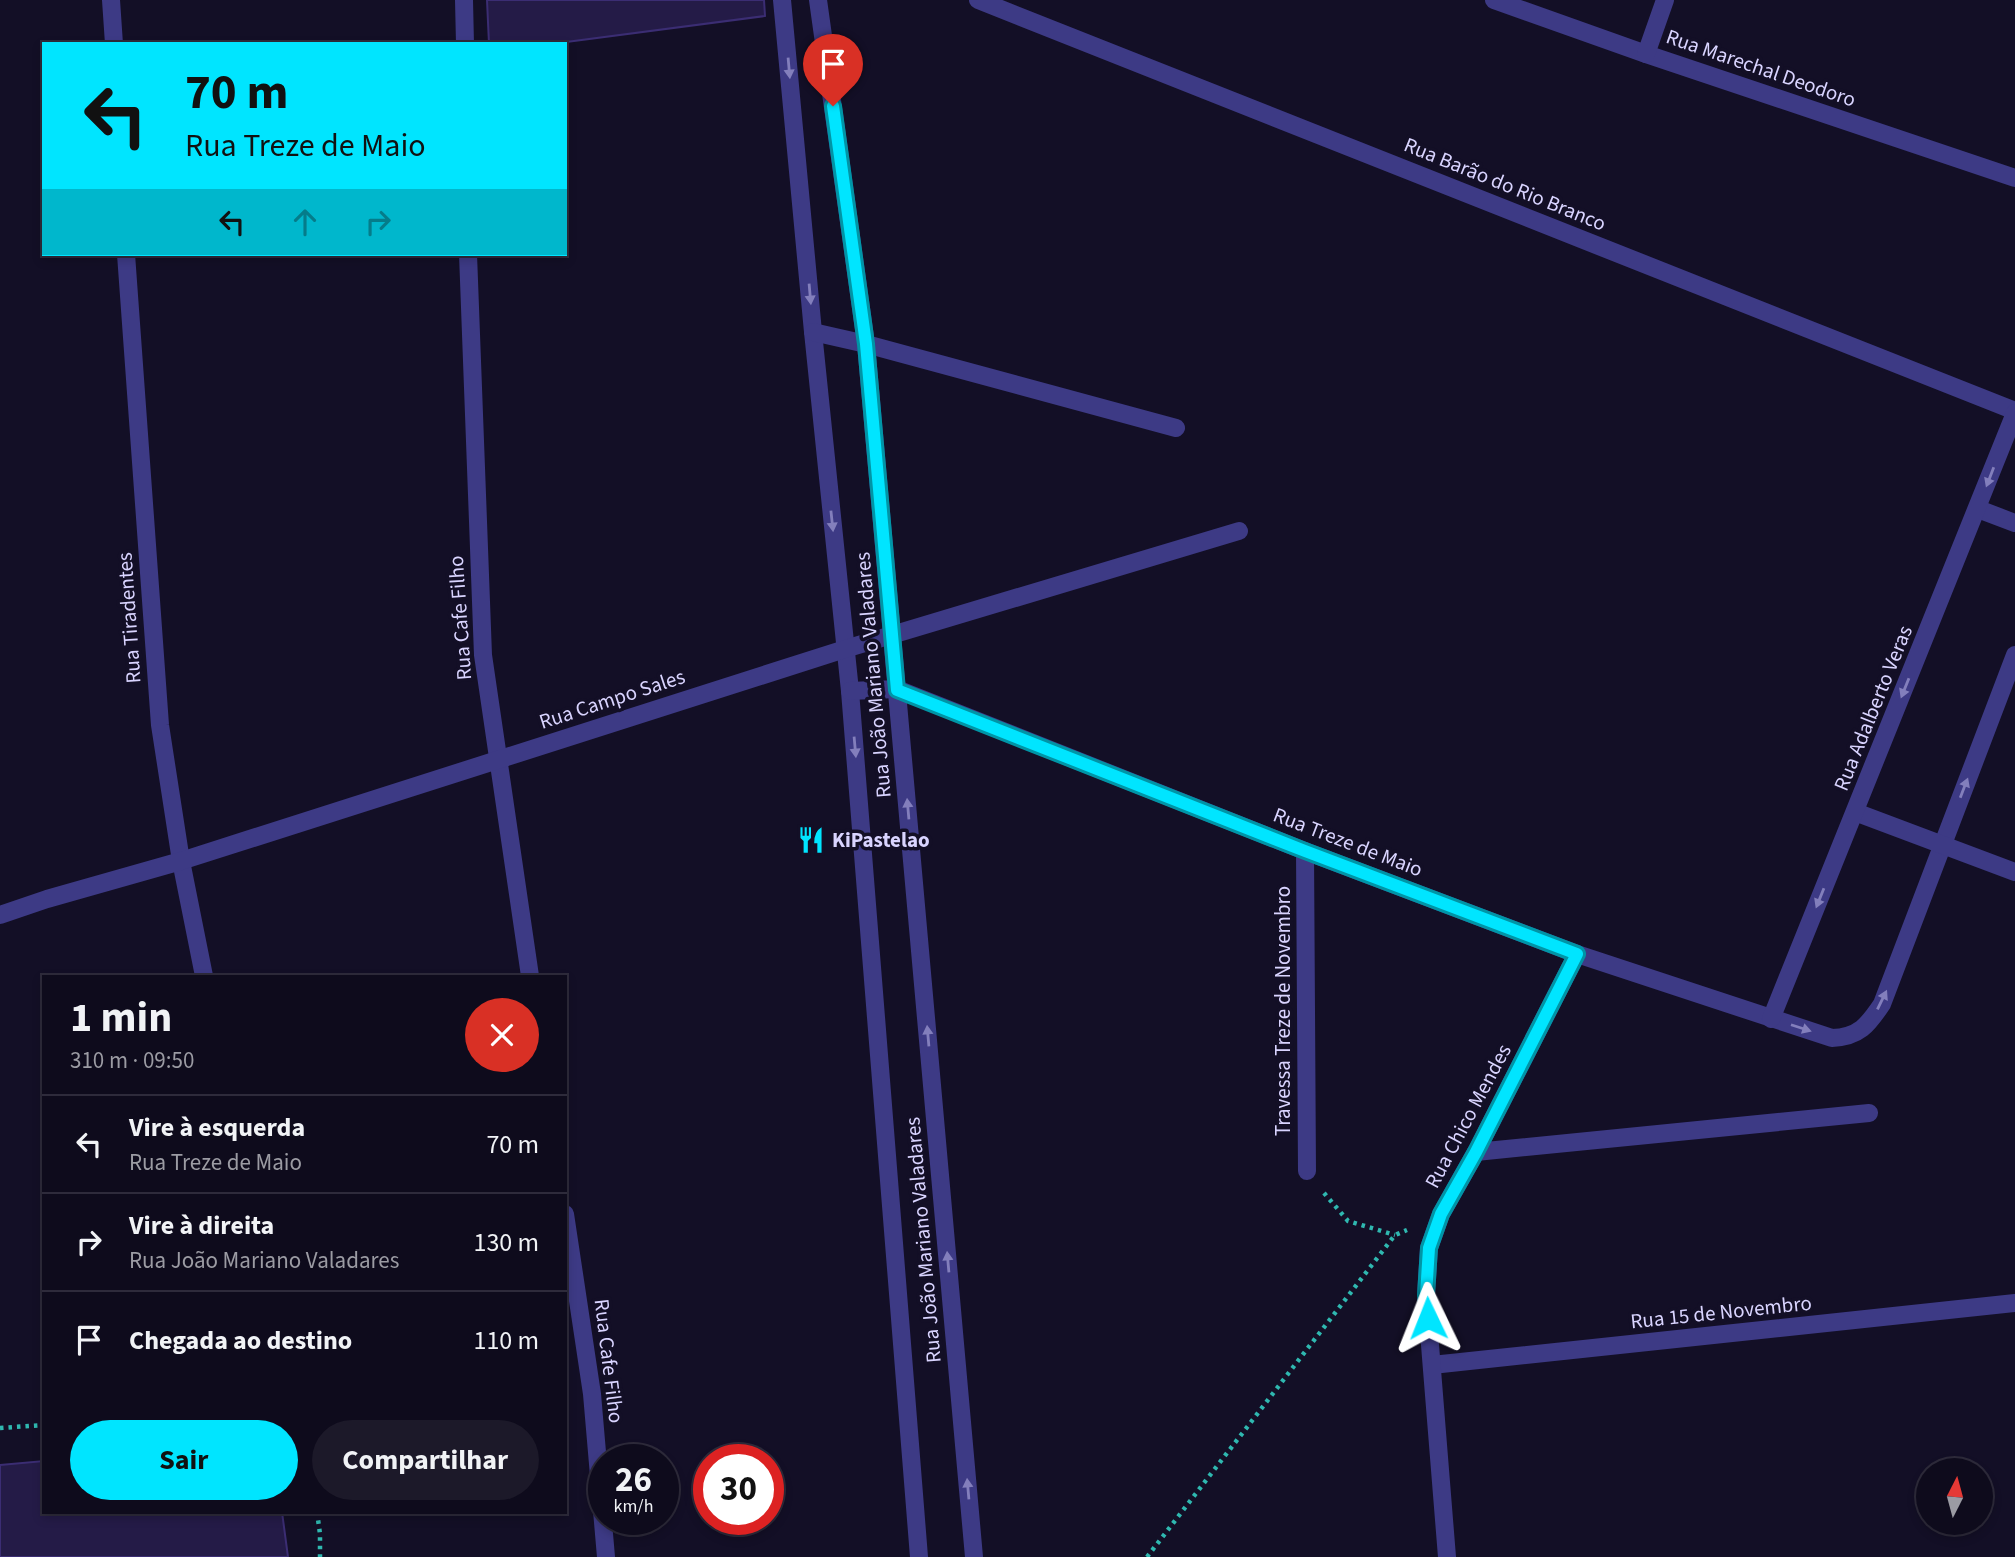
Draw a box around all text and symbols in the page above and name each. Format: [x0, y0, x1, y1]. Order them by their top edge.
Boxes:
street label: Rua Marechal Deodoro [1662, 21, 1860, 115]
pin [803, 34, 863, 106]
icon: arrive [814, 45, 852, 83]
one-way arrow [783, 57, 794, 79]
text: 70 m [185, 58, 289, 128]
icon: left [70, 70, 161, 161]
text: Rua Treze de Maio [185, 123, 426, 169]
street label: Rua Barão do Rio Branco [1399, 130, 1611, 238]
icon: left [213, 203, 251, 241]
icon: ahead [286, 203, 324, 241]
icon: right [359, 203, 397, 241]
one-way arrow [804, 284, 815, 306]
one-way arrow [1985, 466, 1996, 487]
one-way arrow [827, 510, 838, 532]
street label: Rua Tiradentes [109, 551, 149, 685]
street label: Rua João Mariano Valadares [847, 551, 899, 799]
street label: Rua Cafe Filho [441, 555, 479, 681]
street label: Rua Adalberto Veras [1826, 621, 1920, 795]
street label: Rua Campo Sales [535, 661, 689, 737]
one-way arrow [1900, 677, 1911, 698]
one-way arrow [850, 736, 861, 758]
one-way arrow [1958, 777, 1969, 798]
one-way arrow [902, 798, 913, 820]
street label: Rua Treze de Maio [1269, 800, 1427, 884]
restaurant icon: KiPastelao [796, 825, 826, 855]
place label: KiPastelao [832, 825, 930, 855]
street label: Travessa Treze de Novembro [1268, 886, 1298, 1136]
one-way arrow [1814, 888, 1825, 909]
text: 1 min [70, 988, 172, 1048]
one-way arrow [1877, 990, 1888, 1010]
button: close [465, 998, 539, 1072]
one-way arrow [1791, 1024, 1812, 1034]
one-way arrow [922, 1025, 933, 1047]
street label: Rua Chico Mendes [1417, 1038, 1519, 1193]
text: 310 m · 09:50 [70, 1044, 194, 1077]
text: Vire à esquerda [129, 1109, 305, 1146]
street label: Rua João Mariano Valadares [897, 1116, 949, 1364]
icon: left [70, 1125, 108, 1163]
text: 70 m [486, 1126, 539, 1163]
text: Rua Treze de Maio [129, 1146, 302, 1179]
text: Vire à direita [129, 1207, 274, 1244]
icon: right [70, 1223, 108, 1261]
text: 130 m [473, 1224, 539, 1261]
text: Rua João Mariano Valadares [129, 1244, 399, 1277]
one-way arrow [942, 1251, 953, 1273]
position arrow [1391, 1281, 1465, 1355]
street label: Rua 15 de Novembro [1629, 1288, 1813, 1336]
street label: Rua Cafe Filho [586, 1297, 632, 1425]
icon: arrive [70, 1321, 108, 1359]
text: Chegada ao destino [129, 1322, 352, 1359]
text: 110 m [473, 1322, 539, 1359]
button: Sair [70, 1420, 298, 1500]
button: Compartilhar [312, 1420, 539, 1500]
speed limit sign: 30 [693, 1444, 784, 1535]
text: 26 [615, 1455, 652, 1505]
north arrow [1916, 1458, 1993, 1535]
map controls [1916, 1458, 1993, 1535]
one-way arrow [962, 1478, 973, 1500]
text: km/h [614, 1494, 653, 1519]

